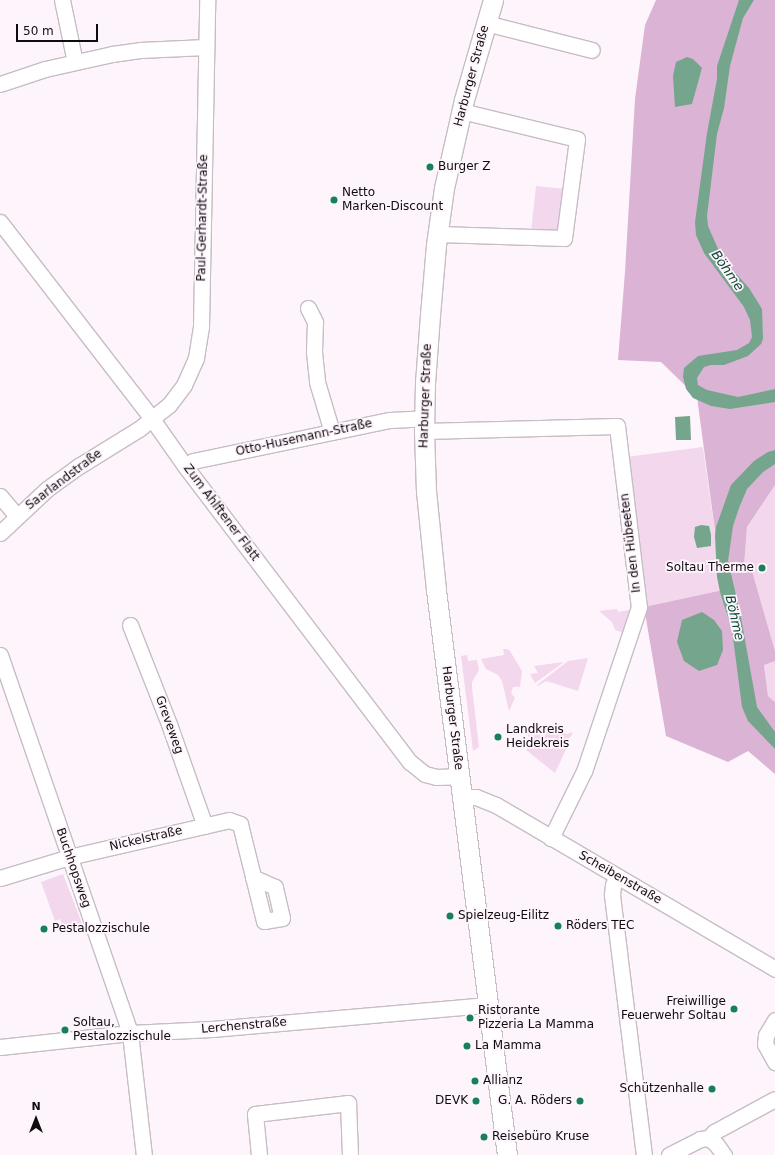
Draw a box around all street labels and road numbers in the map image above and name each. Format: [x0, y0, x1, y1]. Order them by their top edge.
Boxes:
street label: Harburger Straße [452, 24, 492, 128]
street label: Paul-Gerhardt-Straße [195, 154, 211, 282]
street label: Harburger Straße [417, 344, 435, 448]
street label: Otto-Husemann-Straße [234, 416, 374, 460]
street label: Saarlandstraße [23, 447, 105, 513]
street label: Zum Ahlftener Flatt [180, 462, 262, 564]
street label: In den Hübeeten [618, 492, 644, 594]
street label: Harburger Straße [438, 665, 466, 771]
street label: Greveweg [152, 694, 186, 756]
street label: Nickelstraße [108, 824, 184, 854]
street label: Buchhopsweg [53, 826, 93, 910]
street label: Scheibenstraße [576, 848, 664, 908]
street label: Lerchenstraße [201, 1015, 287, 1037]

